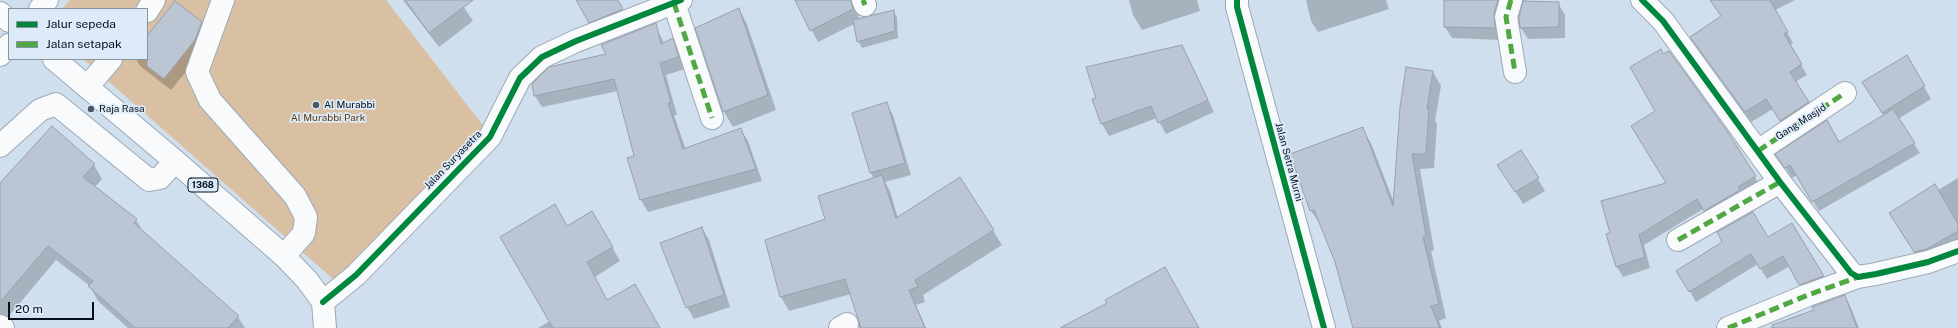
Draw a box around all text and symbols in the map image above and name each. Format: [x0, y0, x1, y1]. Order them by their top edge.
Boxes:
legend [8, 8, 148, 60]
text: Jalur sepeda [46, 17, 116, 31]
text: Jalan setapak [46, 37, 122, 51]
place label: Al Murabbi [324, 99, 375, 111]
marker: Al Murabbi [311, 100, 321, 110]
street label: Gang Masjid [1774, 101, 1828, 143]
place label: Raja Rasa [99, 103, 145, 115]
marker: Raja Rasa [86, 104, 96, 114]
park label: Al Murabbi Park [291, 112, 365, 124]
street label: Jalan Setra Murni [1273, 121, 1305, 203]
street label: Jalan Suryasetra [422, 128, 484, 192]
road number: 1368 [188, 178, 218, 192]
scale bar [10, 294, 96, 320]
text: 20 m [15, 302, 43, 316]

